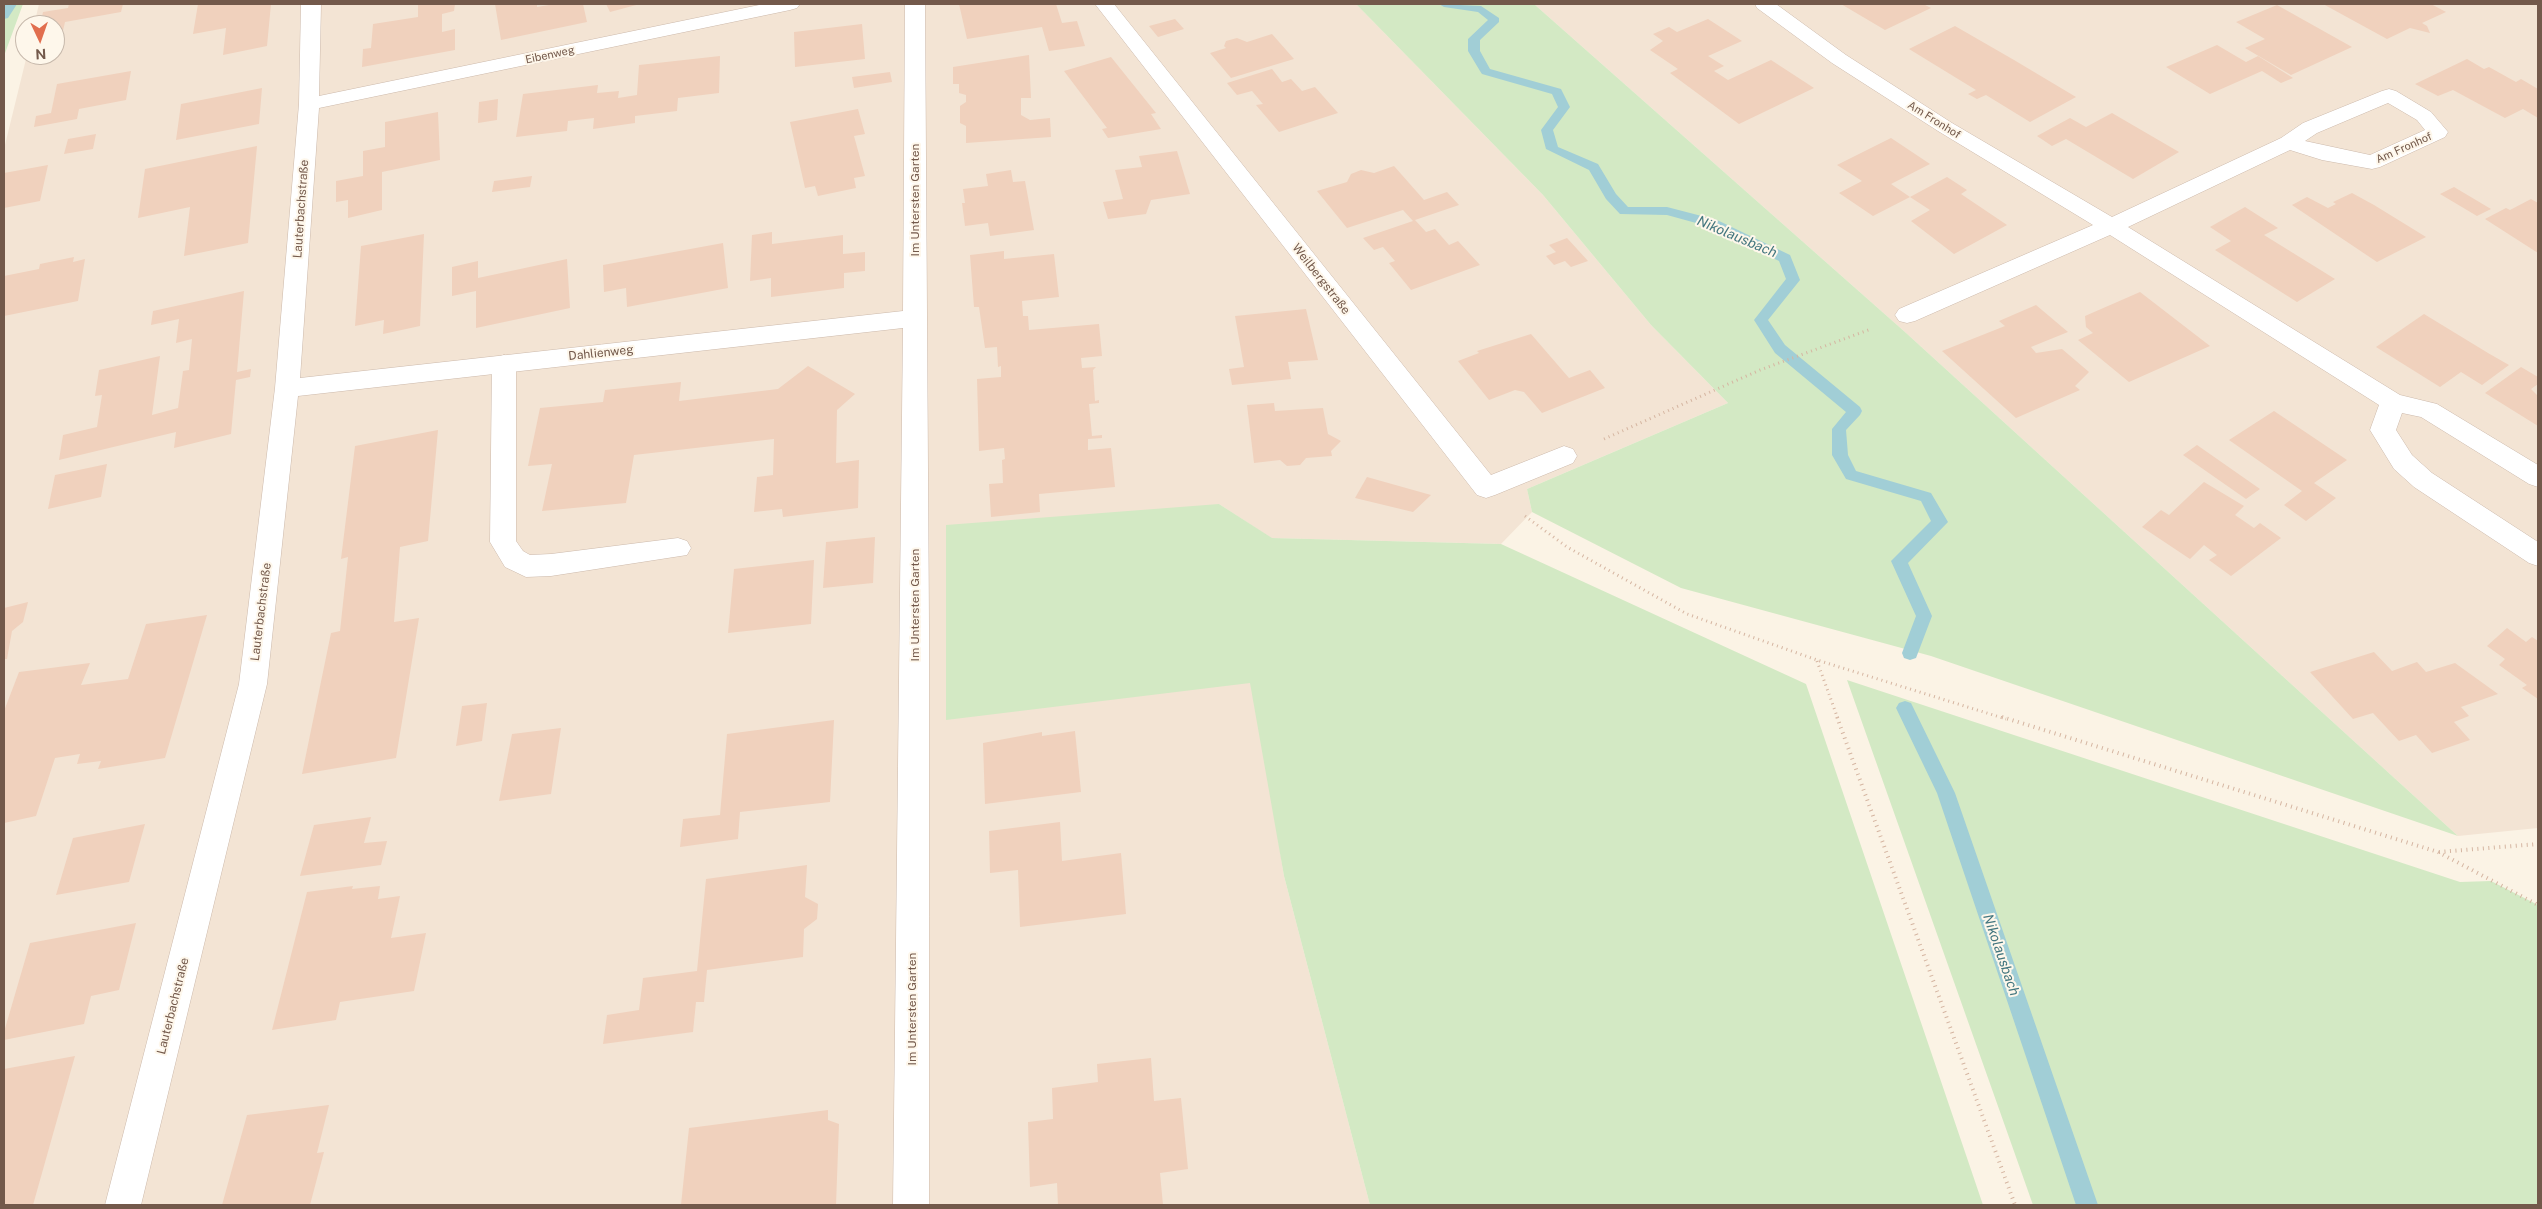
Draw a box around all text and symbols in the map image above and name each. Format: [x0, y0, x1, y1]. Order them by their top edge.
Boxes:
north arrow [15, 15, 65, 65]
street label: Eibenweg [524, 43, 576, 67]
text: N [35, 46, 47, 62]
street label: Am Fronhof [1905, 99, 1963, 141]
street label: Am Fronhof [2374, 130, 2434, 166]
street label: Im Untersten Garten [908, 144, 922, 256]
street label: Lauterbachstraße [290, 159, 312, 259]
water label: Nikolausbach [1694, 213, 1780, 261]
street label: Weilbergstraße [1289, 241, 1353, 317]
street label: Dahlienweg [568, 342, 634, 364]
street label: Im Untersten Garten [908, 549, 922, 661]
street label: Lauterbachstraße [248, 562, 274, 662]
water label: Nikolausbach [1979, 912, 2023, 998]
street label: Im Untersten Garten [905, 953, 919, 1065]
street label: Lauterbachstraße [154, 956, 192, 1056]

